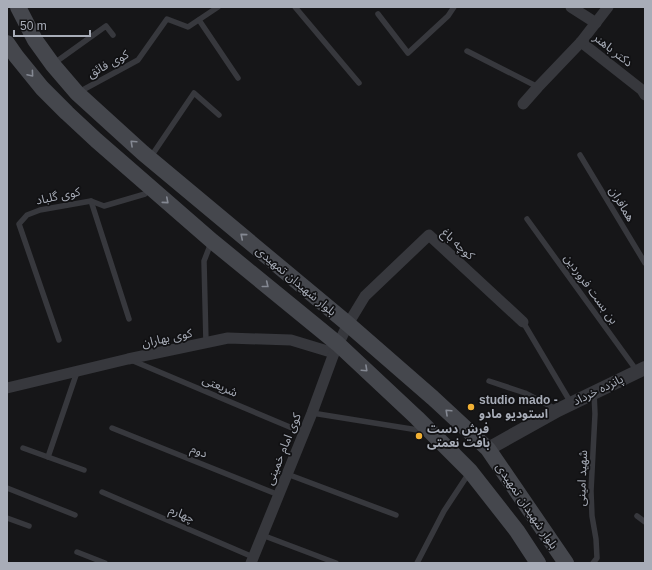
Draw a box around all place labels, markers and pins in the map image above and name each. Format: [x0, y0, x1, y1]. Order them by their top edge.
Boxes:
place label: studio mado - استودیو مادو [479, 393, 558, 421]
marker: studio mado - استودیو مادو [466, 402, 476, 412]
place label: فرش دست بافت نعمتی [427, 422, 490, 450]
marker: فرش دست بافت نعمتی [414, 431, 424, 441]

